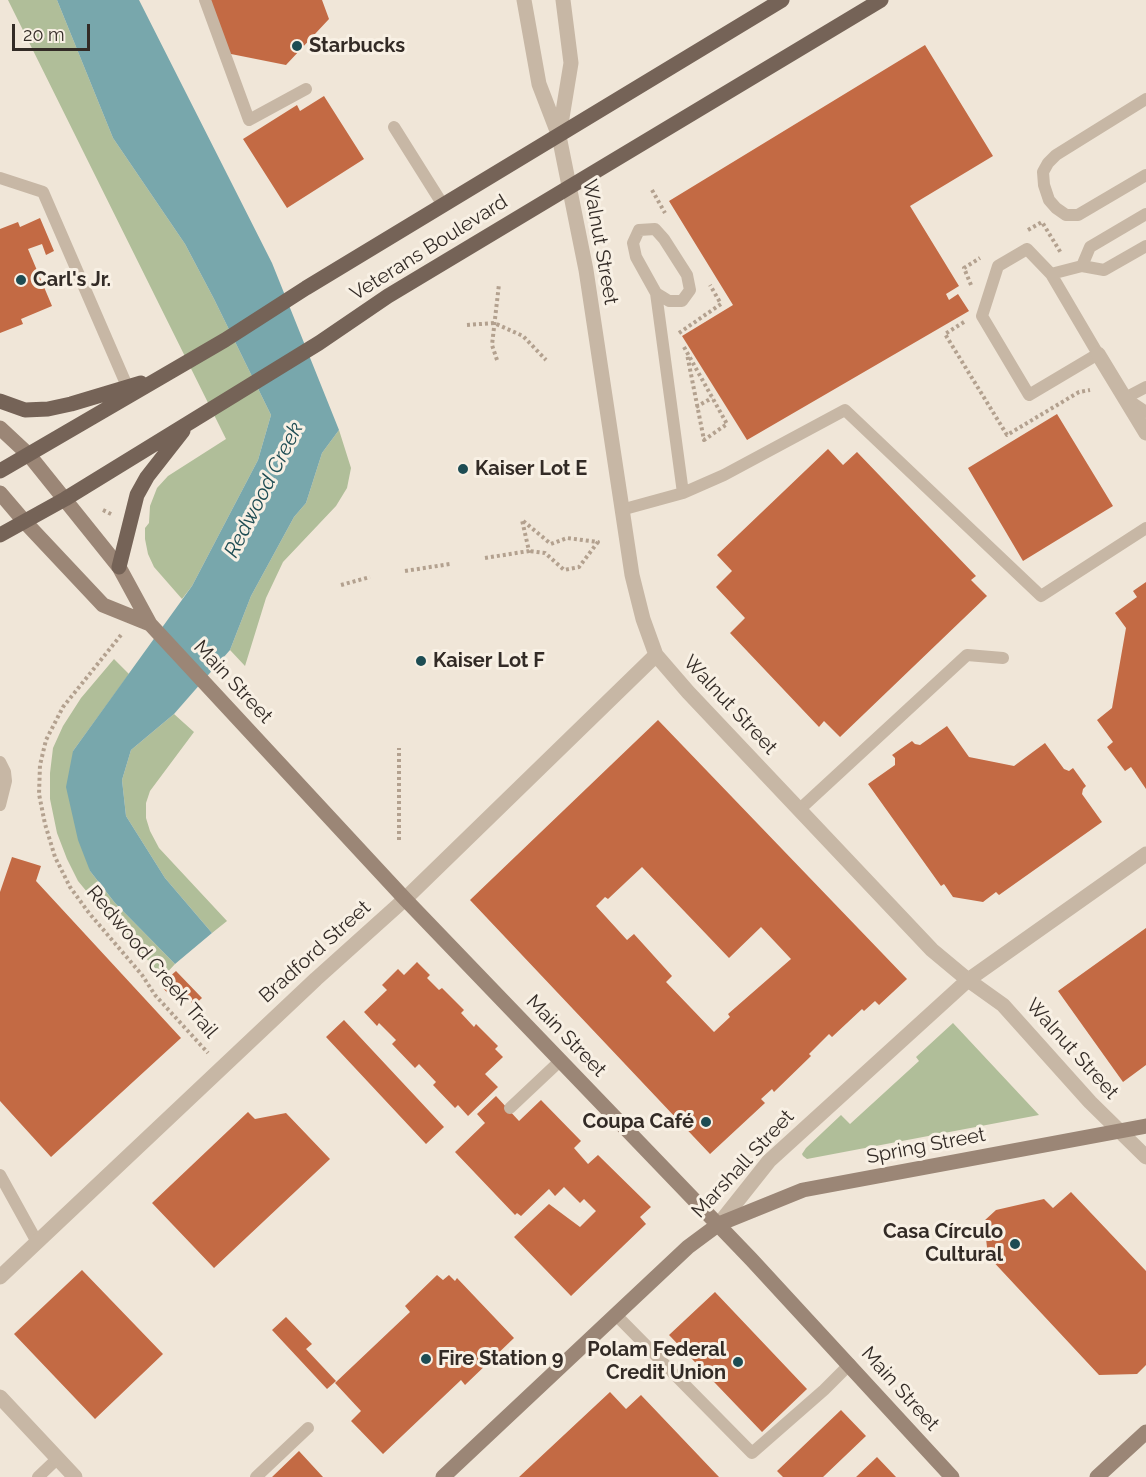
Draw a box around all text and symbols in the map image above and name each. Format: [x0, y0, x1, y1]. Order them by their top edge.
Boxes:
scale bar [15, 12, 93, 50]
text: 20 m [23, 24, 65, 45]
place label: Starbucks [309, 34, 405, 58]
marker: Starbucks [290, 39, 304, 53]
street label: Walnut Street [577, 177, 623, 307]
street label: Veterans Boulevard [346, 190, 512, 306]
place label: Carl's Jr. [33, 268, 111, 292]
marker: Carl's Jr. [14, 273, 28, 287]
water label: Redwood Creek [219, 418, 309, 562]
place label: Kaiser Lot E [475, 457, 587, 481]
marker: Kaiser Lot E [456, 462, 470, 476]
street label: Main Street [188, 635, 278, 729]
place label: Kaiser Lot F [433, 649, 545, 673]
street label: Walnut Street [678, 650, 782, 760]
marker: Kaiser Lot F [414, 654, 428, 668]
street label: Redwood Creek Trail [81, 881, 223, 1043]
street label: Bradford Street [254, 896, 376, 1008]
street label: Main Street [521, 990, 611, 1082]
street label: Walnut Street [1021, 994, 1123, 1104]
street label: Marshall Street [687, 1105, 799, 1223]
place label: Coupa Café [582, 1110, 694, 1134]
marker: Coupa Café [699, 1115, 713, 1129]
street label: Spring Street [865, 1123, 987, 1169]
place label: Casa Círculo Cultural [883, 1220, 1003, 1267]
marker: Casa Círculo Cultural [1008, 1237, 1022, 1251]
place label: Polam Federal Credit Union [587, 1338, 726, 1385]
street label: Main Street [856, 1342, 944, 1436]
place label: Fire Station 9 [438, 1347, 564, 1371]
marker: Fire Station 9 [419, 1352, 433, 1366]
marker: Polam Federal Credit Union [731, 1355, 745, 1369]

